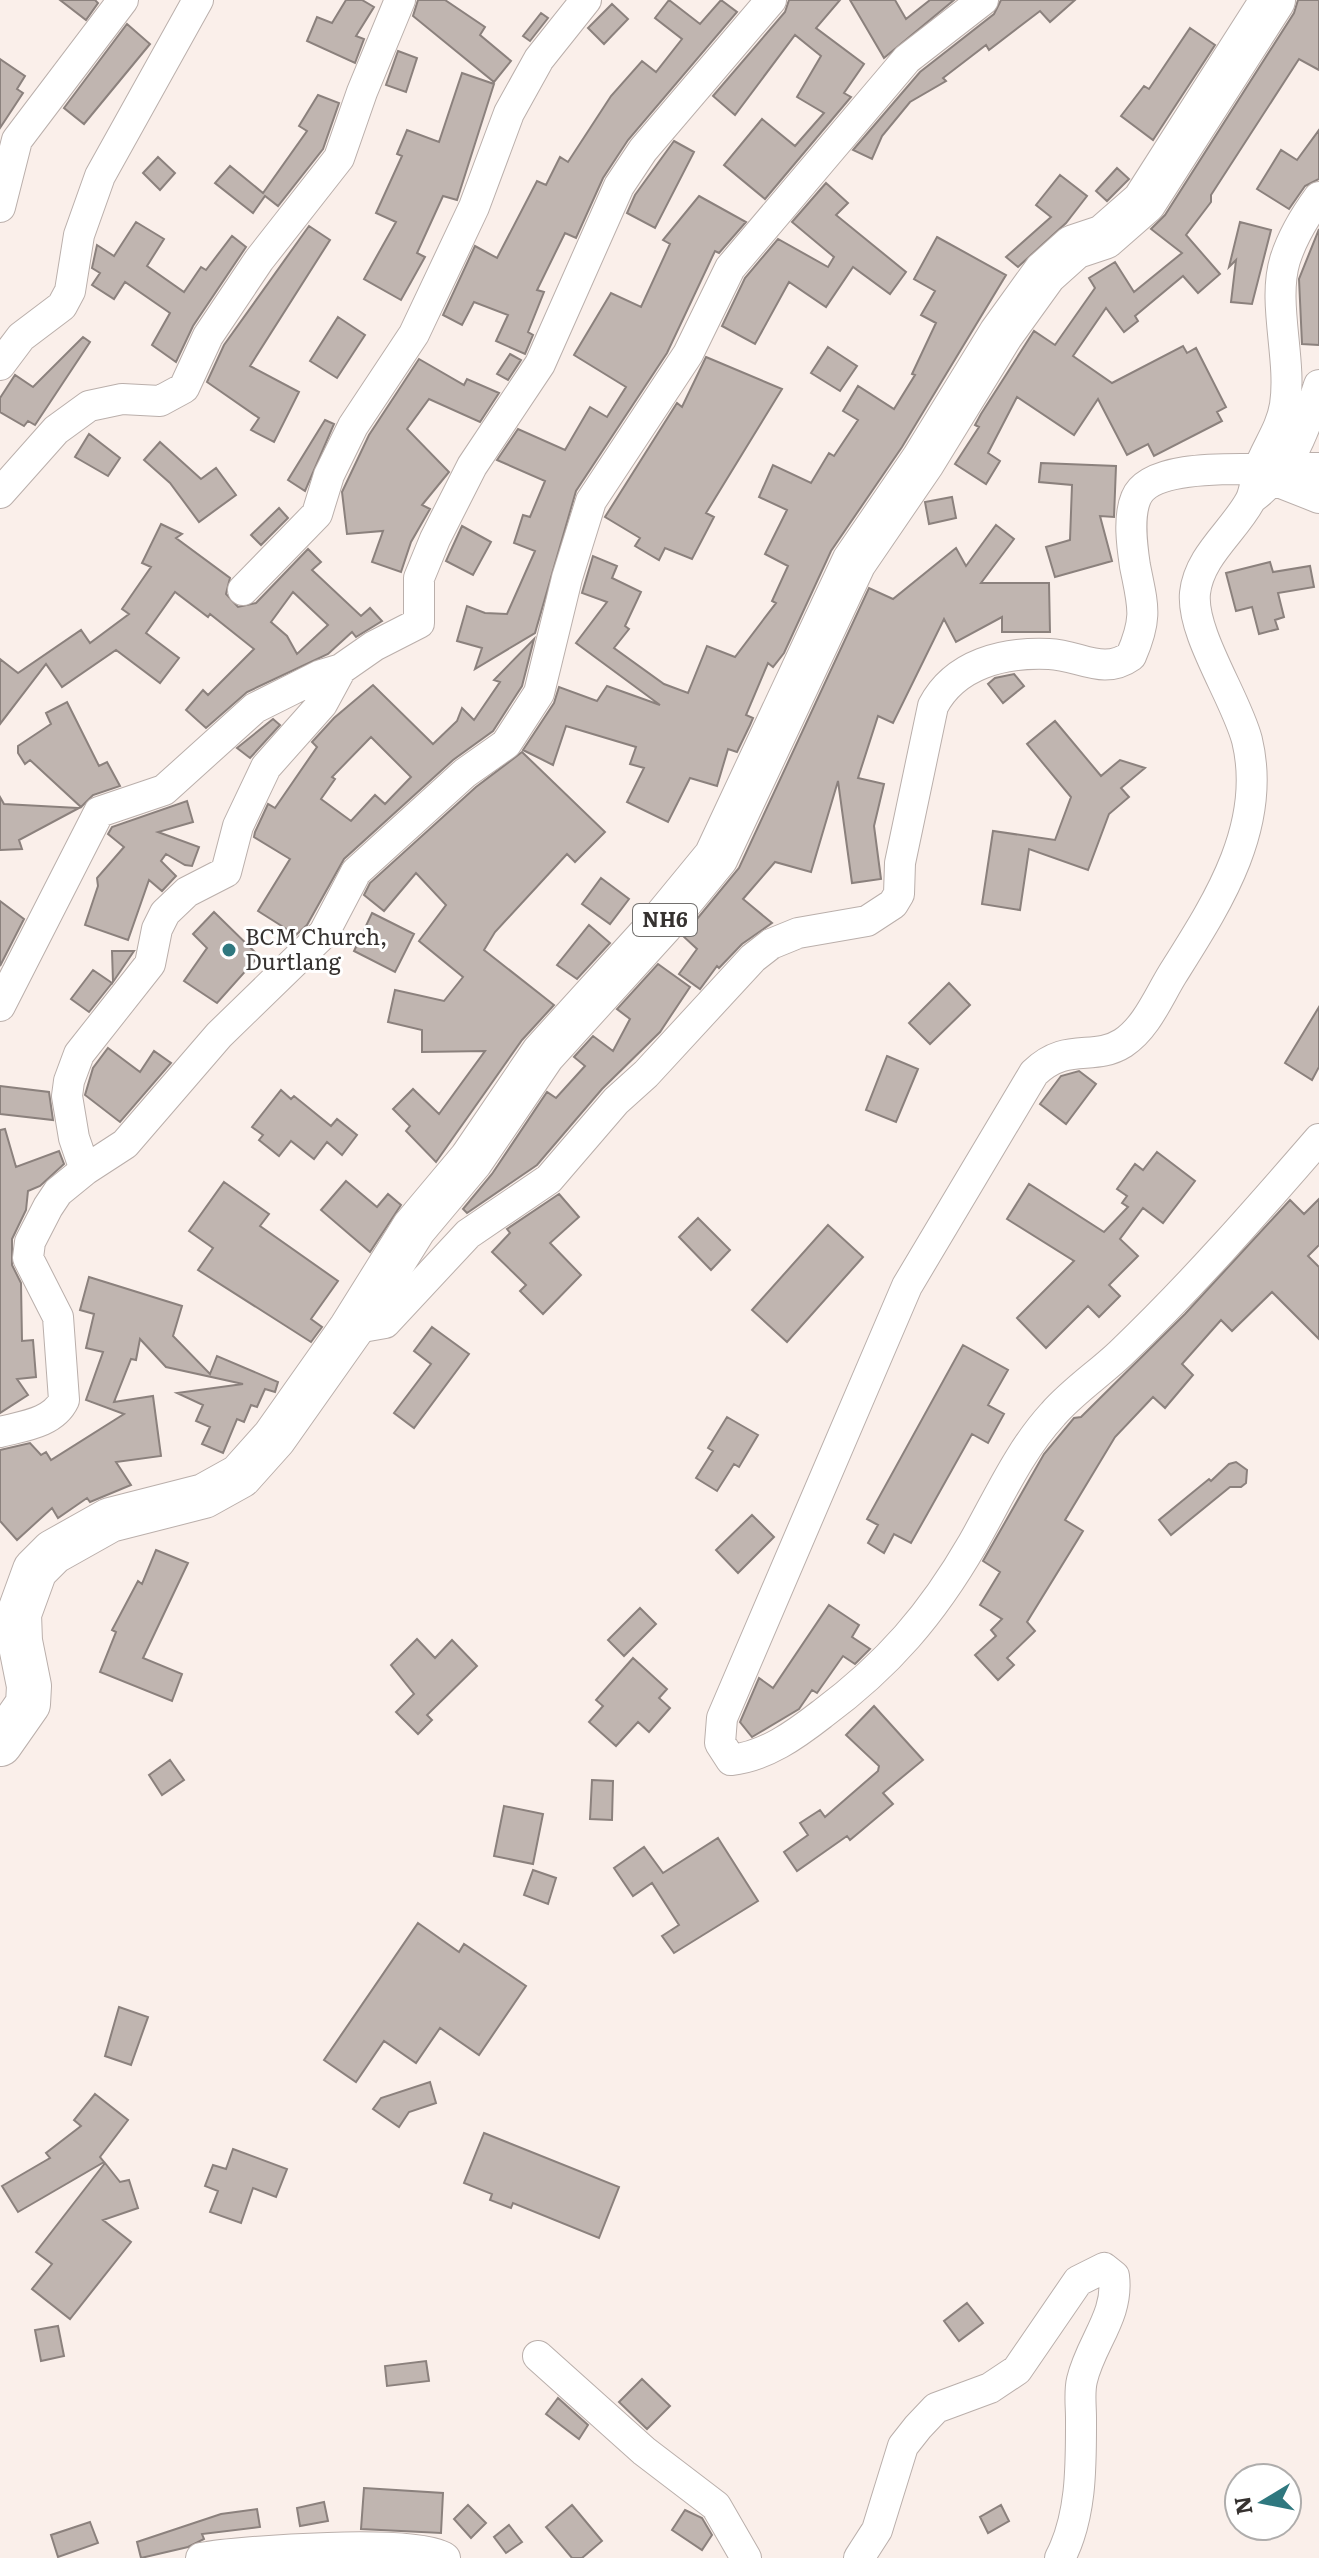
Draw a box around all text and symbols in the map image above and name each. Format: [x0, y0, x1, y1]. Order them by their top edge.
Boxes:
road number: NH6 [633, 904, 697, 936]
place label: BCM Church, Durtlang [245, 919, 387, 977]
marker: BCM Church, Durtlang [220, 941, 238, 959]
north arrow [1223, 2462, 1303, 2542]
text: N [1224, 2494, 1260, 2518]

